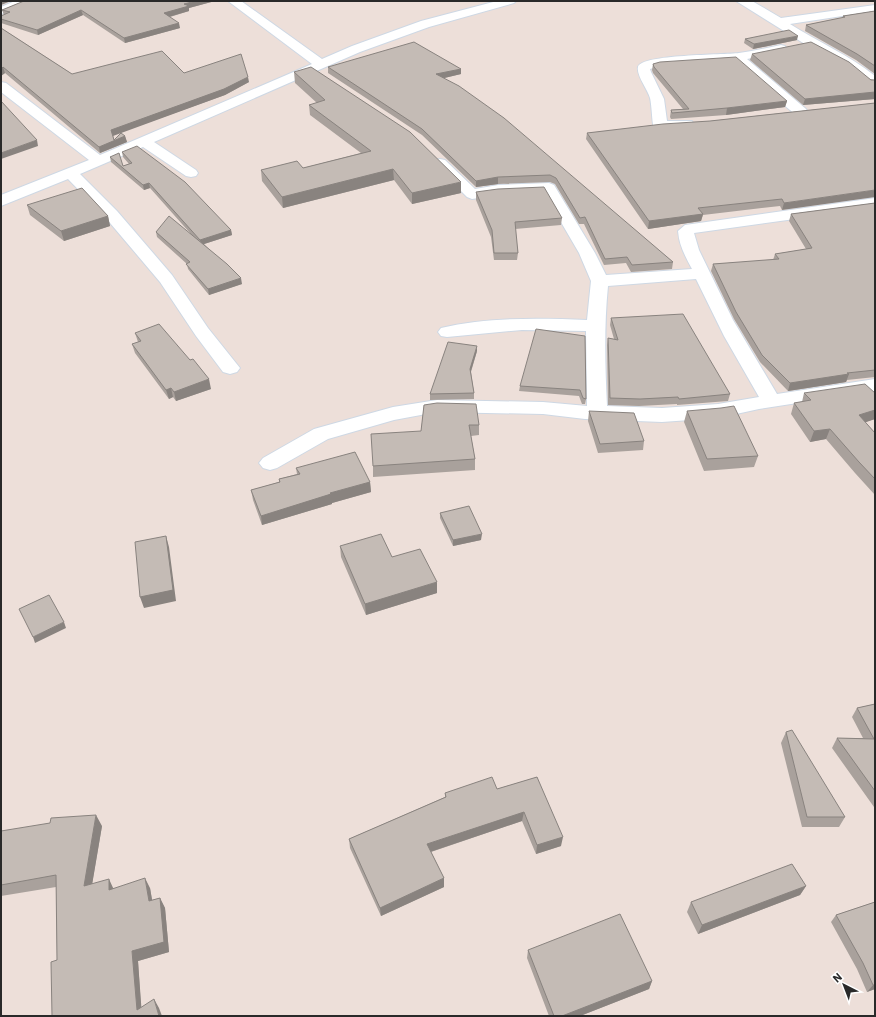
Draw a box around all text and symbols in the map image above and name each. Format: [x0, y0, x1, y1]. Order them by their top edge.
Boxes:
north arrow [824, 965, 864, 1005]
text: N [830, 970, 845, 985]

